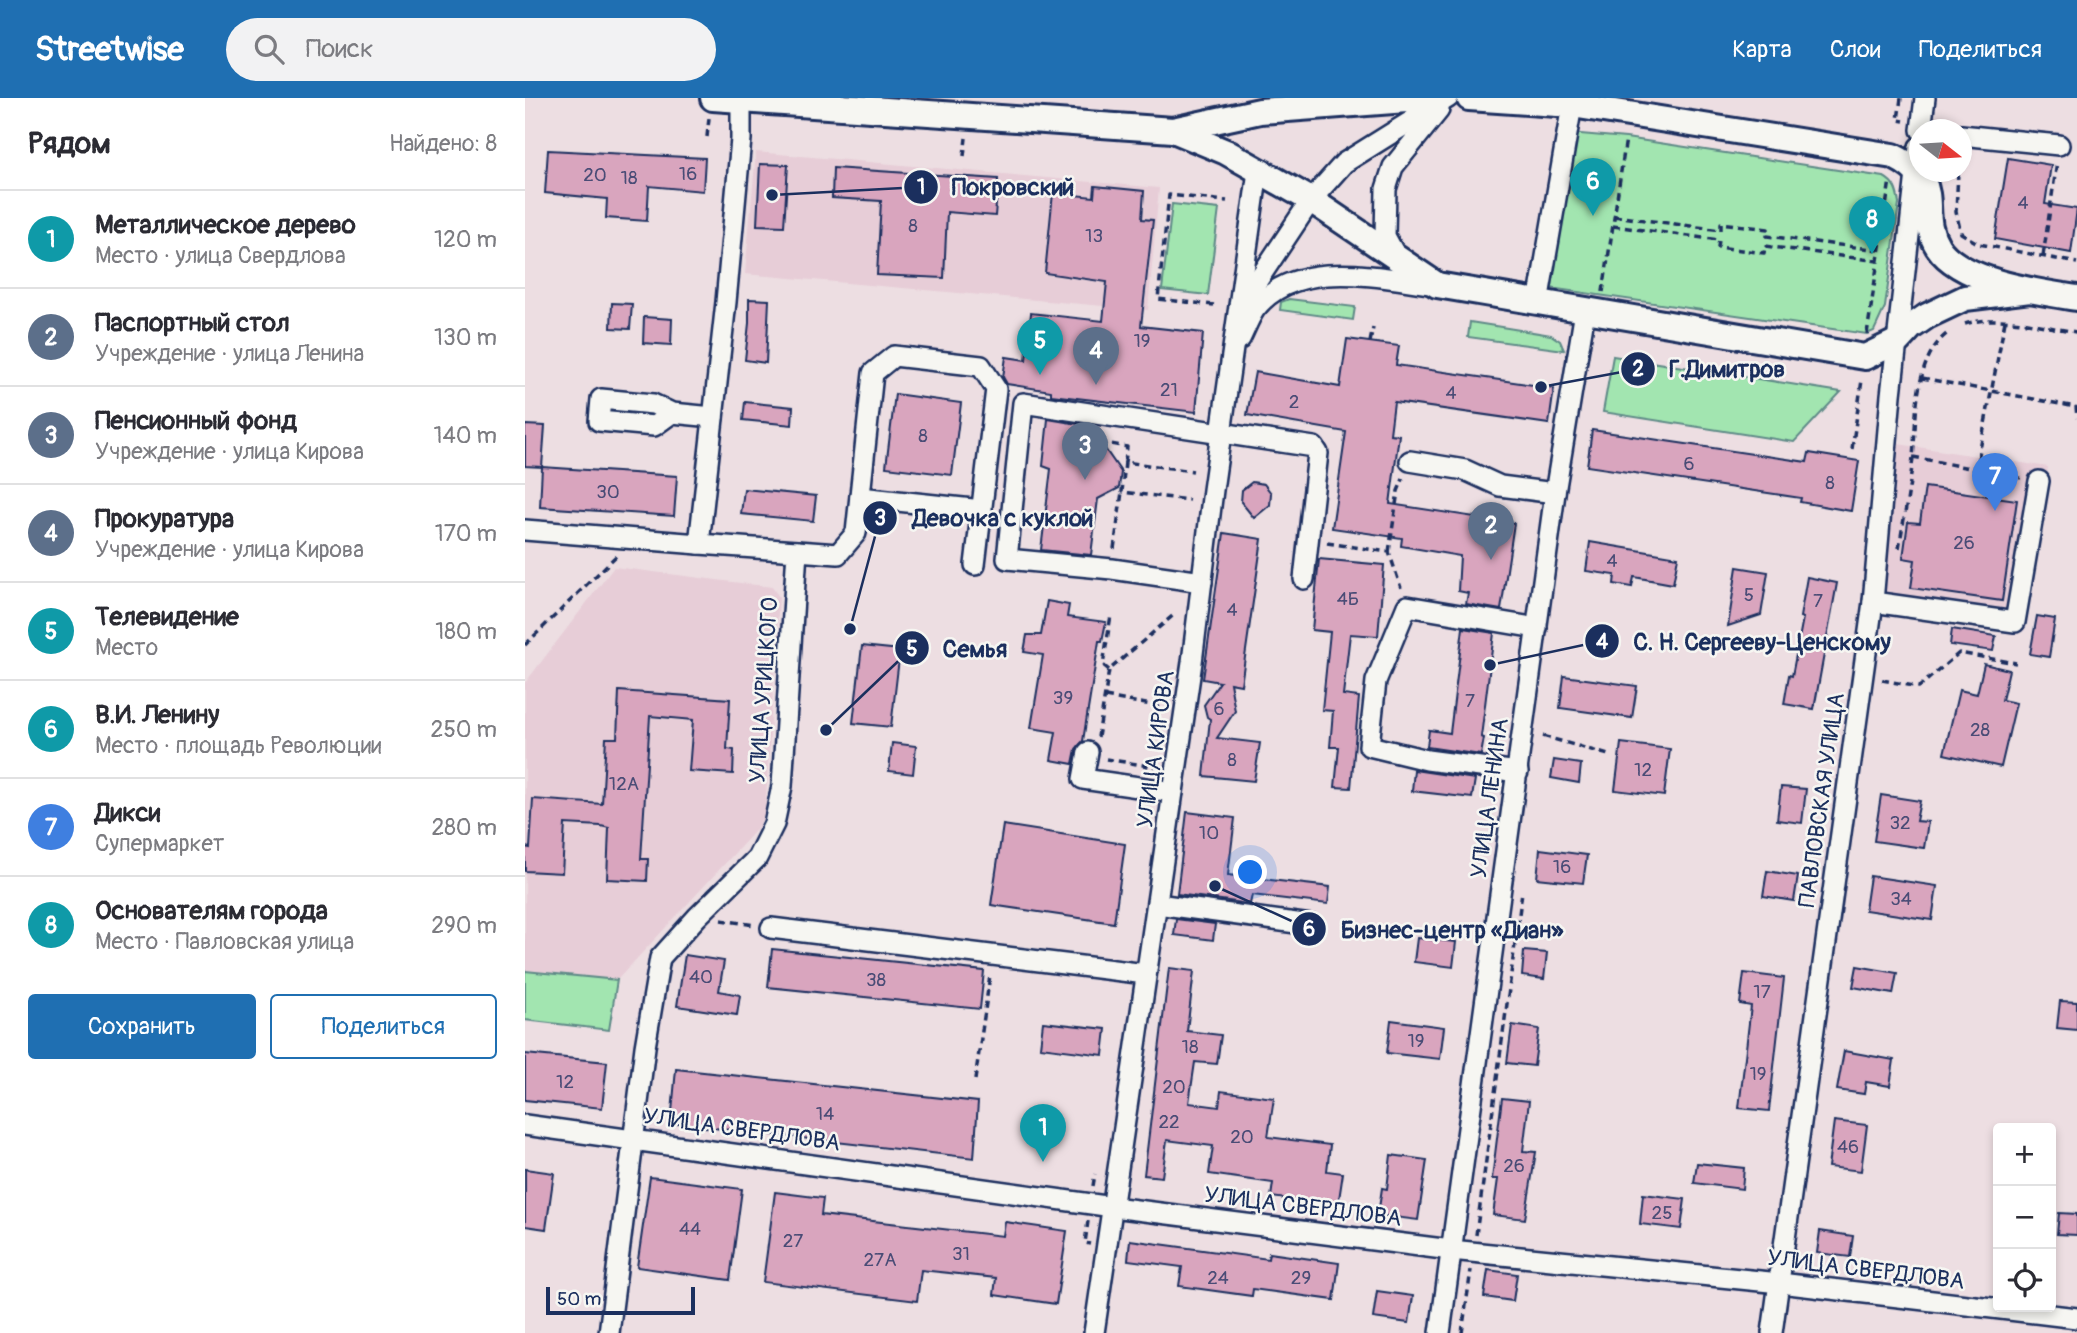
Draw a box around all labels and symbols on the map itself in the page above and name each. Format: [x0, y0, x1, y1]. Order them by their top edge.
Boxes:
north arrow [1909, 119, 1972, 182]
pin: 6 [1570, 158, 1616, 216]
house number: 16 [679, 162, 697, 186]
house number: 20 [583, 163, 607, 187]
callout: Покровский [903, 164, 1089, 209]
house number: 18 [620, 166, 638, 190]
text: Покровский [952, 173, 1074, 202]
text: 1 [917, 174, 925, 201]
house number: 4 [2017, 191, 2029, 215]
pin: 8 [1849, 196, 1895, 254]
house number: 8 [908, 214, 918, 238]
house number: 13 [1085, 224, 1103, 248]
pin: 5 [1017, 317, 1063, 375]
pin: 4 [1073, 327, 1119, 385]
house number: 19 [1133, 329, 1151, 353]
callout: Г.Димитров [1620, 346, 1800, 391]
text: Г.Димитров [1669, 355, 1785, 384]
text: 2 [1632, 356, 1644, 383]
house number: 21 [1160, 378, 1178, 402]
house number: 4 [1445, 381, 1457, 405]
house number: 2 [1289, 390, 1299, 414]
pin: 3 [1062, 422, 1108, 480]
house number: 8 [918, 424, 928, 448]
house number: 6 [1683, 452, 1695, 476]
pin: 7 [1972, 453, 2018, 511]
house number: 8 [1825, 471, 1835, 495]
house number: 30 [596, 480, 620, 504]
callout: Девочка с куклой [863, 495, 1107, 540]
pin: 2 [1468, 502, 1514, 560]
text: Девочка с куклой [910, 504, 1094, 533]
text: 3 [874, 505, 886, 532]
house number: 26 [1953, 531, 1975, 555]
house number: 4 [1606, 549, 1618, 573]
house number: 5 [1744, 583, 1754, 607]
house number: 4Б [1337, 587, 1359, 611]
house number: 7 [1813, 589, 1823, 613]
street label: УЛИЦА УРИЦКОГО [743, 596, 784, 784]
house number: 4 [1226, 598, 1238, 622]
callout: С. Н. Сергееву-Ценскому [1585, 619, 1905, 664]
callout: Семья [894, 626, 1022, 671]
text: С. Н. Сергееву-Ценскому [1633, 628, 1891, 657]
text: 4 [1596, 629, 1609, 656]
text: Семья [943, 635, 1007, 664]
text: 5 [906, 636, 918, 663]
street label: УЛИЦА КИРОВА [1130, 668, 1181, 830]
house number: 39 [1053, 686, 1073, 710]
house number: 7 [1465, 689, 1475, 713]
street label: ПАВЛОВСКАЯ УЛИЦА [1792, 691, 1851, 909]
house number: 6 [1213, 697, 1225, 721]
street label: УЛИЦА ЛЕНИНА [1464, 716, 1515, 880]
house number: 28 [1970, 718, 1990, 742]
house number: 8 [1227, 748, 1237, 772]
house number: 12 [1634, 758, 1652, 782]
house number: 12А [609, 772, 639, 796]
house number: 32 [1889, 811, 1911, 835]
house number: 10 [1199, 821, 1219, 845]
your location [1233, 855, 1267, 889]
house number: 16 [1553, 855, 1571, 879]
house number: 34 [1890, 887, 1912, 911]
callout: Бизнес-центр «Диан» [1291, 907, 1577, 952]
text: 6 [1303, 916, 1315, 943]
text: Бизнес-центр «Диан» [1341, 916, 1564, 945]
house number: 40 [689, 965, 713, 989]
house number: 38 [866, 968, 886, 992]
house number: 17 [1753, 980, 1771, 1004]
house number: 19 [1407, 1029, 1425, 1053]
house number: 18 [1181, 1035, 1199, 1059]
house number: 19 [1749, 1062, 1767, 1086]
house number: 12 [556, 1070, 574, 1094]
house number: 20 [1162, 1075, 1186, 1099]
street label: УЛИЦА СВЕРДЛОВА [642, 1101, 842, 1158]
house number: 14 [816, 1102, 834, 1126]
pin: 1 [1020, 1104, 1066, 1162]
house number: 22 [1158, 1110, 1180, 1134]
house number: 20 [1230, 1125, 1254, 1149]
house number: 46 [1837, 1135, 1859, 1159]
house number: 26 [1503, 1154, 1525, 1178]
street label: УЛИЦА СВЕРДЛОВА [1203, 1180, 1403, 1233]
house number: 25 [1652, 1201, 1672, 1225]
house number: 44 [679, 1217, 701, 1241]
house number: 27 [783, 1229, 803, 1253]
house number: 31 [952, 1242, 970, 1266]
street label: УЛИЦА СВЕРДЛОВА [1766, 1243, 1966, 1296]
house number: 27А [863, 1248, 897, 1272]
house number: 24 [1207, 1266, 1229, 1290]
house number: 29 [1291, 1266, 1311, 1290]
scale bar [546, 1284, 695, 1316]

